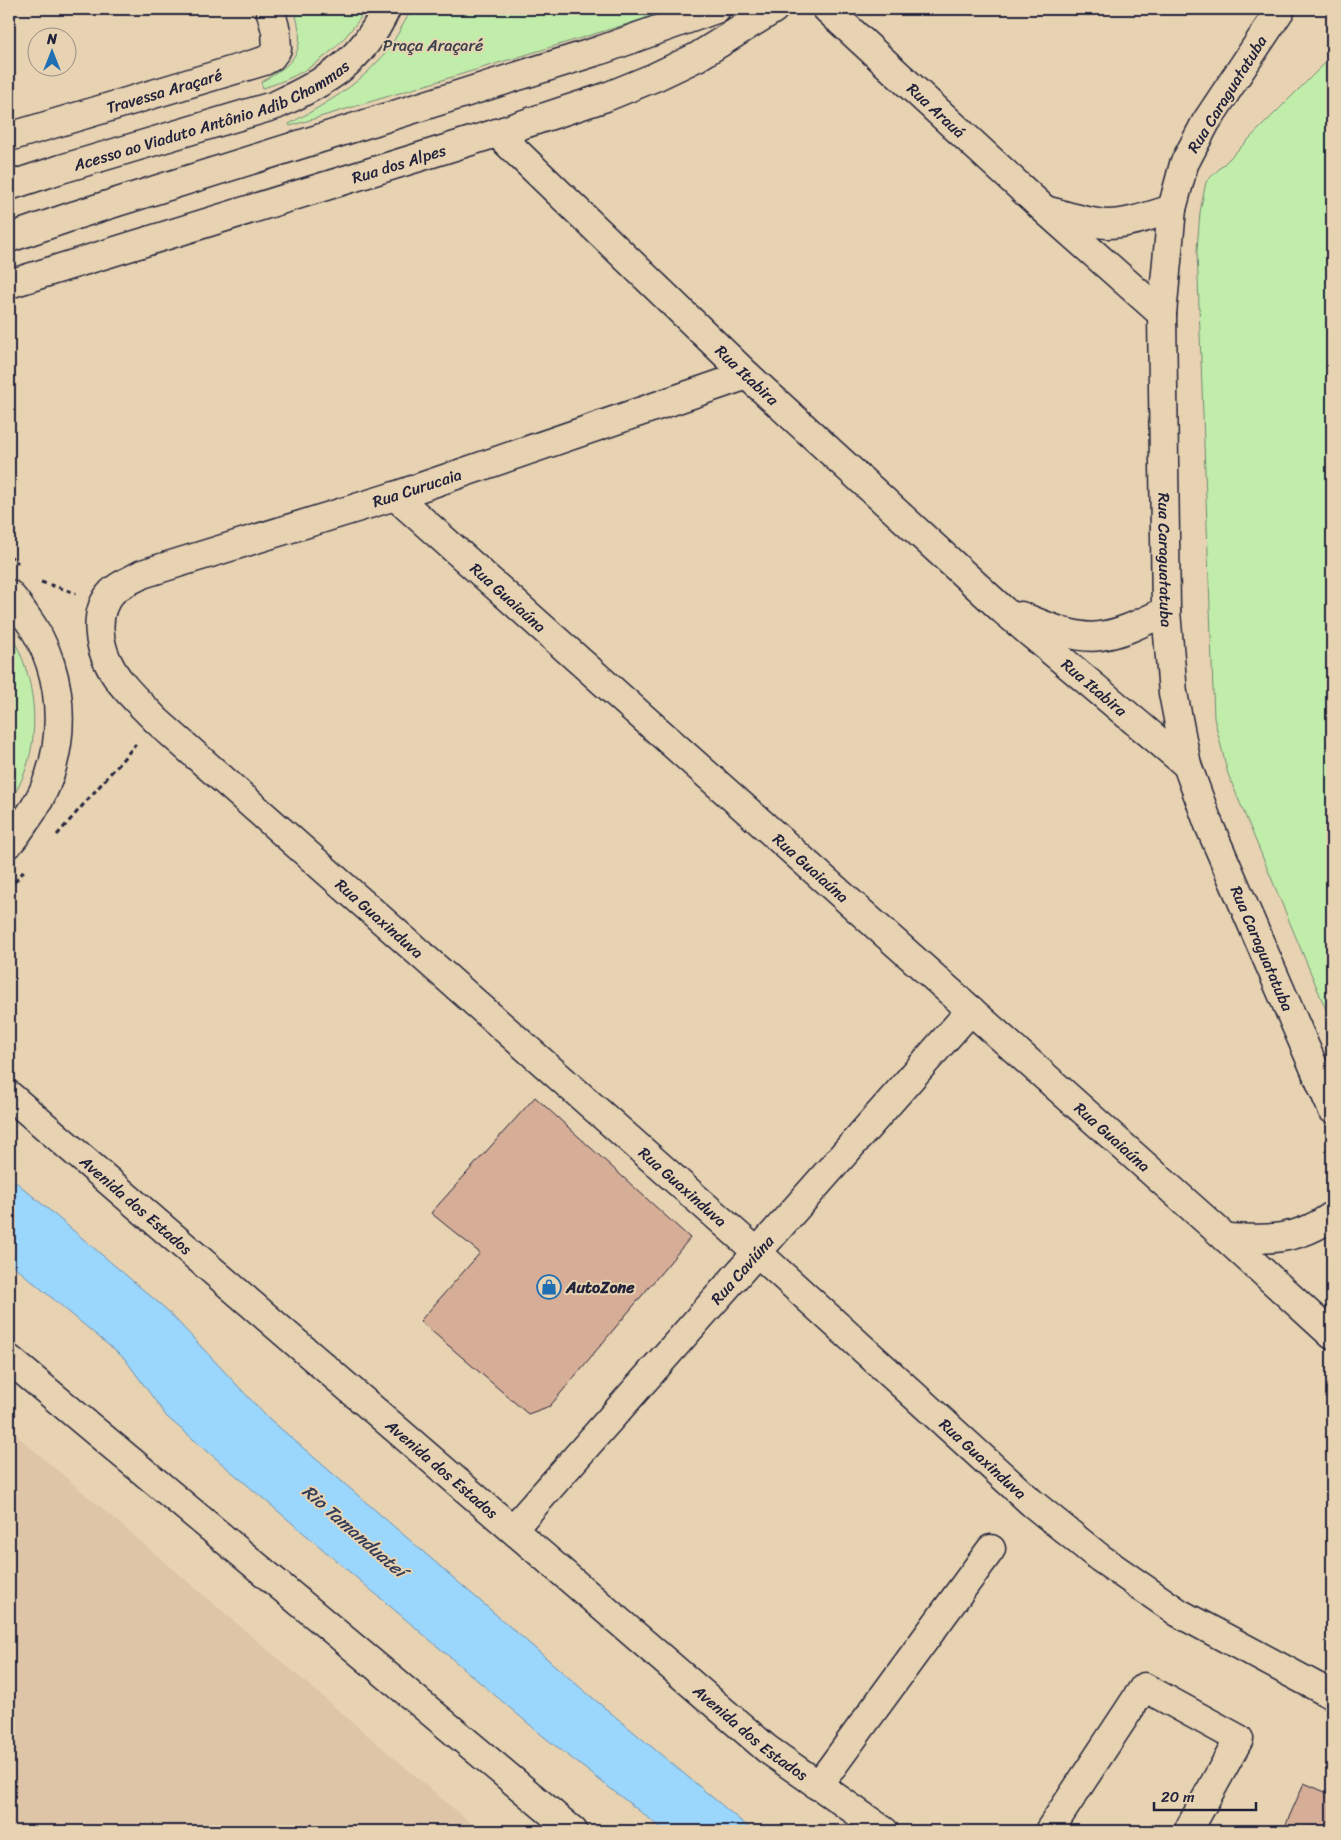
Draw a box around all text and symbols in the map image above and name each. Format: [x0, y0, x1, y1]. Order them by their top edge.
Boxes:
text: N [46, 27, 57, 52]
north arrow [28, 28, 78, 78]
street label: Rua Caraguatatuba [1179, 29, 1275, 159]
park label: Praça Araçaré [383, 31, 483, 60]
street label: Acesso ao Viaduto Antônio Adib Chammas [69, 52, 357, 179]
street label: Travessa Araçaré [103, 60, 226, 122]
street label: Rua Arauá [900, 75, 973, 145]
street label: Rua dos Alpes [348, 135, 450, 192]
street label: Rua Itabira [708, 337, 787, 413]
street label: Rua Curucaia [368, 460, 466, 516]
street label: Rua Caraguatatuba [1150, 492, 1182, 628]
street label: Rua Guaiaúna [463, 555, 553, 640]
street label: Rua Itabira [1055, 650, 1135, 724]
street label: Rua Guaiaúna [766, 825, 856, 910]
street label: Rua Guaxinduva [329, 871, 431, 966]
street label: Rua Caraguatatuba [1222, 881, 1302, 1016]
street label: Rua Guaiaúna [1068, 1094, 1158, 1179]
street label: Rua Guaxinduva [632, 1139, 734, 1234]
street label: Avenida dos Estados [72, 1147, 200, 1262]
street label: Rua Caviúna [703, 1227, 782, 1311]
place label: AutoZone [565, 1273, 635, 1302]
shop icon: AutoZone [536, 1274, 562, 1300]
street label: Rua Guaxinduva [932, 1410, 1034, 1507]
street label: Avenida dos Estados [378, 1411, 505, 1526]
water label: Rio Tamanduateí [295, 1476, 417, 1589]
street label: Avenida dos Estados [686, 1676, 815, 1788]
scale bar [1154, 1780, 1256, 1812]
text: 20 m [1161, 1784, 1195, 1810]

